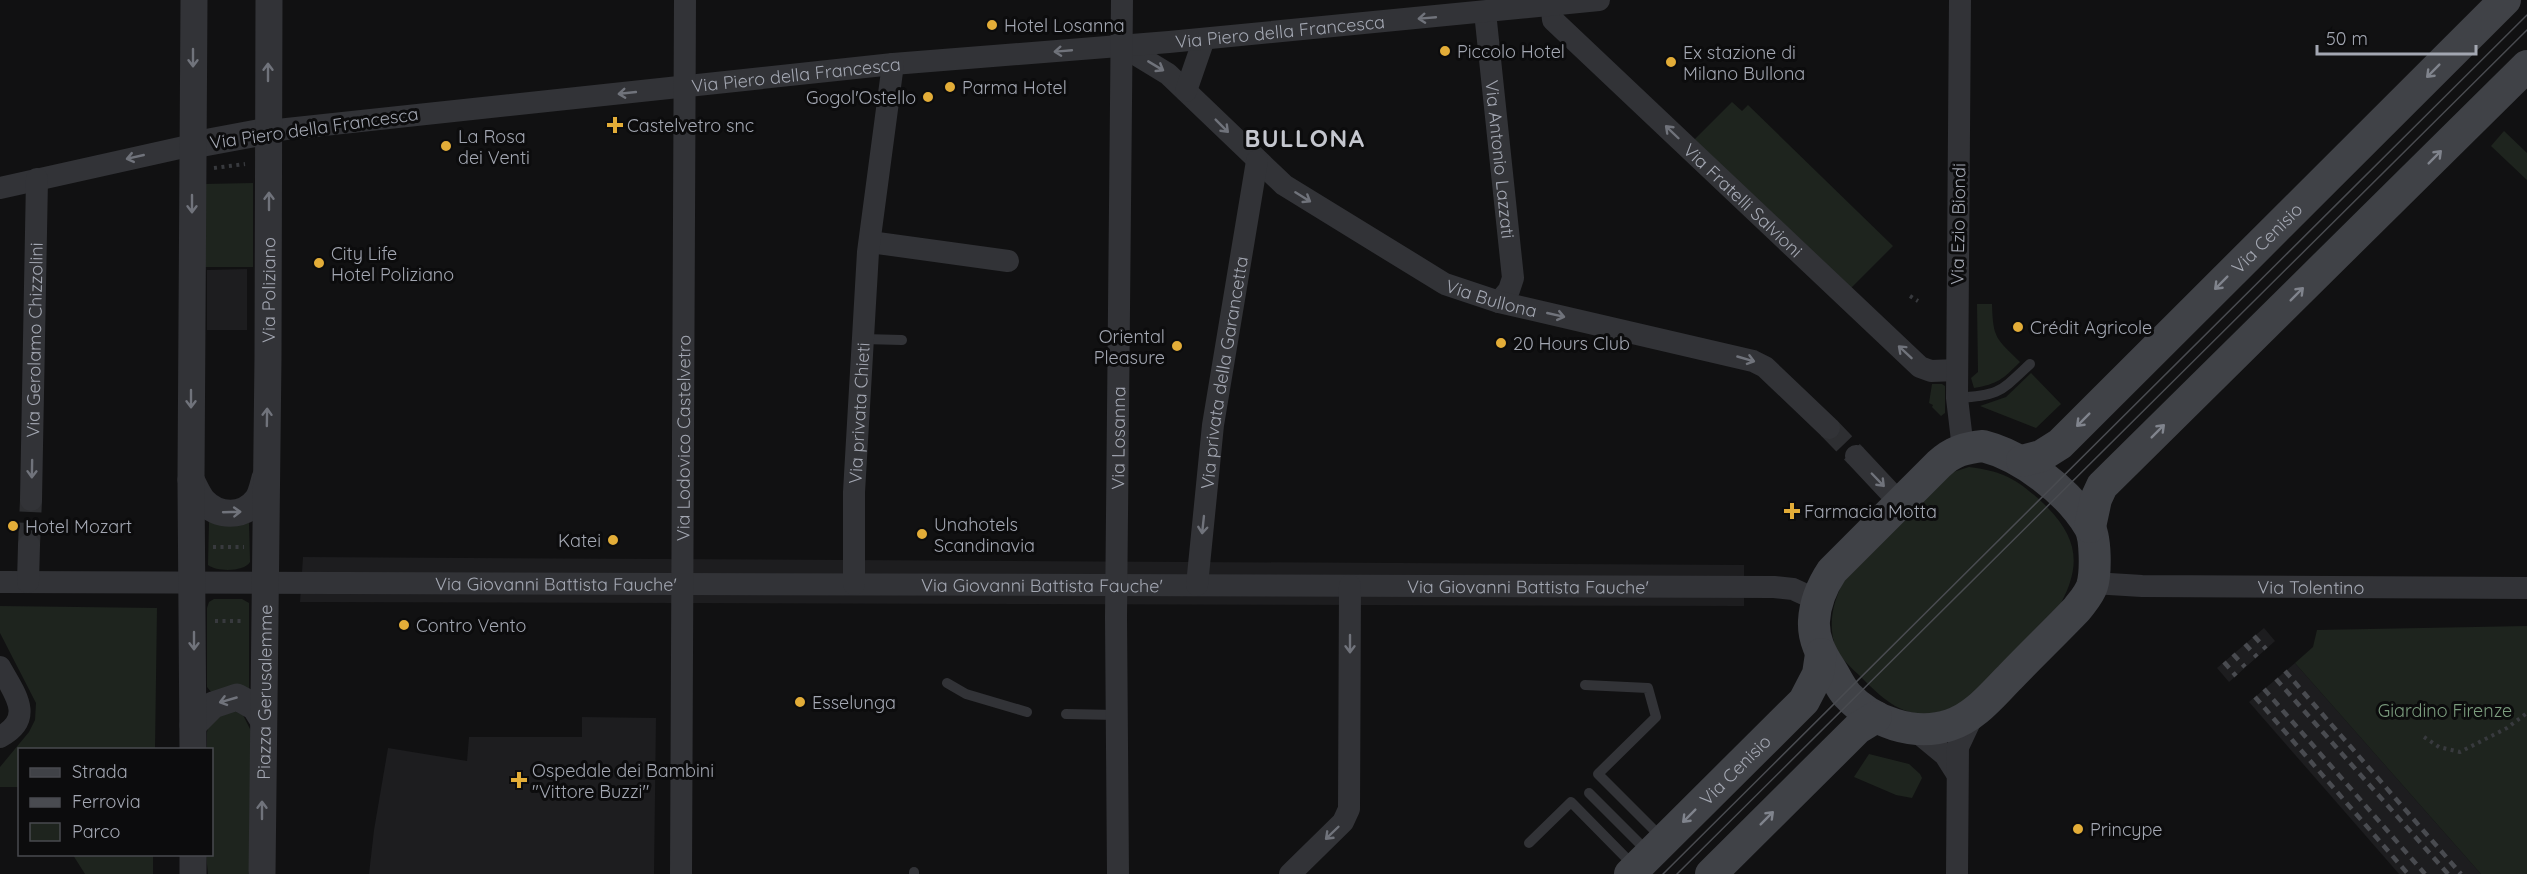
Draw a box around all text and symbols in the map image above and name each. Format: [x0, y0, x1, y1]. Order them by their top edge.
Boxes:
street label: Via Piero della Francesca [1174, 9, 1386, 53]
one-way arrow [1418, 13, 1437, 24]
place label: Hotel Losanna [1004, 14, 1125, 37]
marker: Hotel Losanna [985, 18, 999, 32]
scale bar [2317, 18, 2476, 56]
text: 50 m [2326, 27, 2368, 50]
place label: Piccolo Hotel [1457, 40, 1565, 63]
place label: Ex stazione di Milano Bullona [1683, 41, 1805, 85]
marker: Piccolo Hotel [1438, 44, 1452, 58]
one-way arrow [1054, 45, 1074, 56]
one-way arrow [187, 48, 199, 68]
street label: Via Piero della Francesca [690, 52, 901, 97]
marker: Ex stazione di Milano Bullona [1664, 55, 1678, 69]
one-way arrow [1147, 60, 1164, 72]
one-way arrow [262, 63, 274, 83]
one-way arrow [2426, 64, 2441, 78]
place label: Parma Hotel [962, 76, 1067, 99]
street label: Via Antonio Lazzati [1481, 79, 1520, 240]
marker: Parma Hotel [943, 80, 957, 94]
place label: Gogol'Ostello [806, 86, 916, 109]
one-way arrow [618, 88, 637, 99]
marker: Gogol'Ostello [921, 90, 935, 104]
street label: Via Piero della Francesca [208, 102, 420, 154]
place label: Castelvetro snc [627, 114, 754, 137]
marker: Castelvetro snc [608, 118, 622, 132]
one-way arrow [1214, 118, 1229, 133]
district label: BULLONA [1244, 123, 1366, 153]
place label: La Rosa dei Venti [458, 125, 530, 169]
one-way arrow [1664, 125, 1679, 139]
street label: Via Fratelli Salvioni [1679, 138, 1808, 262]
marker: La Rosa dei Venti [439, 139, 453, 153]
one-way arrow [2428, 150, 2443, 164]
one-way arrow [126, 152, 145, 164]
street label: Via Ezio Biondi [1945, 163, 1971, 285]
one-way arrow [263, 191, 275, 211]
one-way arrow [1294, 192, 1311, 204]
one-way arrow [186, 193, 198, 213]
street label: Via Cenisio [2226, 198, 2307, 278]
street label: Via Poliziano [257, 237, 280, 343]
street label: Via Gerolamo Chizzolini [21, 242, 47, 438]
place label: City Life Hotel Poliziano [331, 242, 454, 286]
street label: Via privata della Garancetta [1195, 255, 1252, 490]
marker: City Life Hotel Poliziano [312, 256, 326, 270]
street label: Via Bullona [1443, 274, 1539, 322]
one-way arrow [2213, 275, 2228, 290]
one-way arrow [2289, 287, 2304, 301]
one-way arrow [1546, 309, 1565, 321]
place label: Crédit Agricole [2030, 316, 2152, 339]
marker: Crédit Agricole [2011, 320, 2025, 334]
place label: Oriental Pleasure [1094, 325, 1165, 369]
place label: 20 Hours Club [1513, 332, 1630, 355]
street label: Via Lodovico Castelvetro [671, 335, 695, 541]
marker: 20 Hours Club [1494, 336, 1508, 350]
marker: Oriental Pleasure [1170, 339, 1184, 353]
street label: Via privata Chieti [843, 342, 874, 485]
one-way arrow [1898, 346, 1913, 360]
one-way arrow [1736, 354, 1755, 365]
street label: Via Losanna [1106, 386, 1130, 490]
one-way arrow [185, 388, 197, 408]
one-way arrow [262, 407, 273, 427]
one-way arrow [2075, 413, 2090, 428]
one-way arrow [2151, 424, 2166, 439]
one-way arrow [26, 458, 38, 478]
one-way arrow [1871, 472, 1885, 487]
place label: Farmacia Motta [1804, 500, 1937, 523]
marker: Farmacia Motta [1785, 504, 1799, 518]
one-way arrow [222, 507, 241, 518]
place label: Unahotels Scandinavia [934, 513, 1035, 557]
place label: Hotel Mozart [25, 515, 132, 538]
one-way arrow [1197, 515, 1208, 535]
marker: Hotel Mozart [6, 519, 20, 533]
marker: Unahotels Scandinavia [915, 527, 929, 541]
place label: Katei [558, 529, 601, 552]
marker: Katei [606, 533, 620, 547]
street label: Via Giovanni Battista Fauche' [435, 572, 677, 595]
street label: Via Giovanni Battista Fauche' [921, 573, 1163, 597]
street label: Via Giovanni Battista Fauche' [1407, 574, 1649, 598]
street label: Via Tolentino [2257, 575, 2365, 599]
street label: Piazza Gerusalemme [252, 604, 277, 780]
place label: Contro Vento [416, 614, 526, 637]
marker: Contro Vento [397, 618, 411, 632]
one-way arrow [188, 630, 200, 650]
one-way arrow [1344, 634, 1356, 654]
place label: Esselunga [812, 691, 896, 714]
one-way arrow [219, 695, 238, 706]
marker: Esselunga [793, 695, 807, 709]
park label: Giardino Firenze [2378, 699, 2512, 722]
street label: Via Cenisio [1695, 729, 1775, 810]
legend [18, 748, 213, 856]
place label: Ospedale dei Bambini "Vittore Buzzi" [532, 759, 714, 803]
text: Strada [72, 760, 128, 783]
marker: Ospedale dei Bambini "Vittore Buzzi" [510, 771, 528, 789]
text: Ferrovia [72, 790, 141, 813]
one-way arrow [256, 800, 268, 820]
one-way arrow [1681, 809, 1696, 824]
one-way arrow [1760, 811, 1775, 825]
place label: Princype [2090, 818, 2163, 841]
text: Parco [72, 820, 120, 843]
marker: Princype [2071, 822, 2085, 836]
one-way arrow [1325, 826, 1340, 840]

